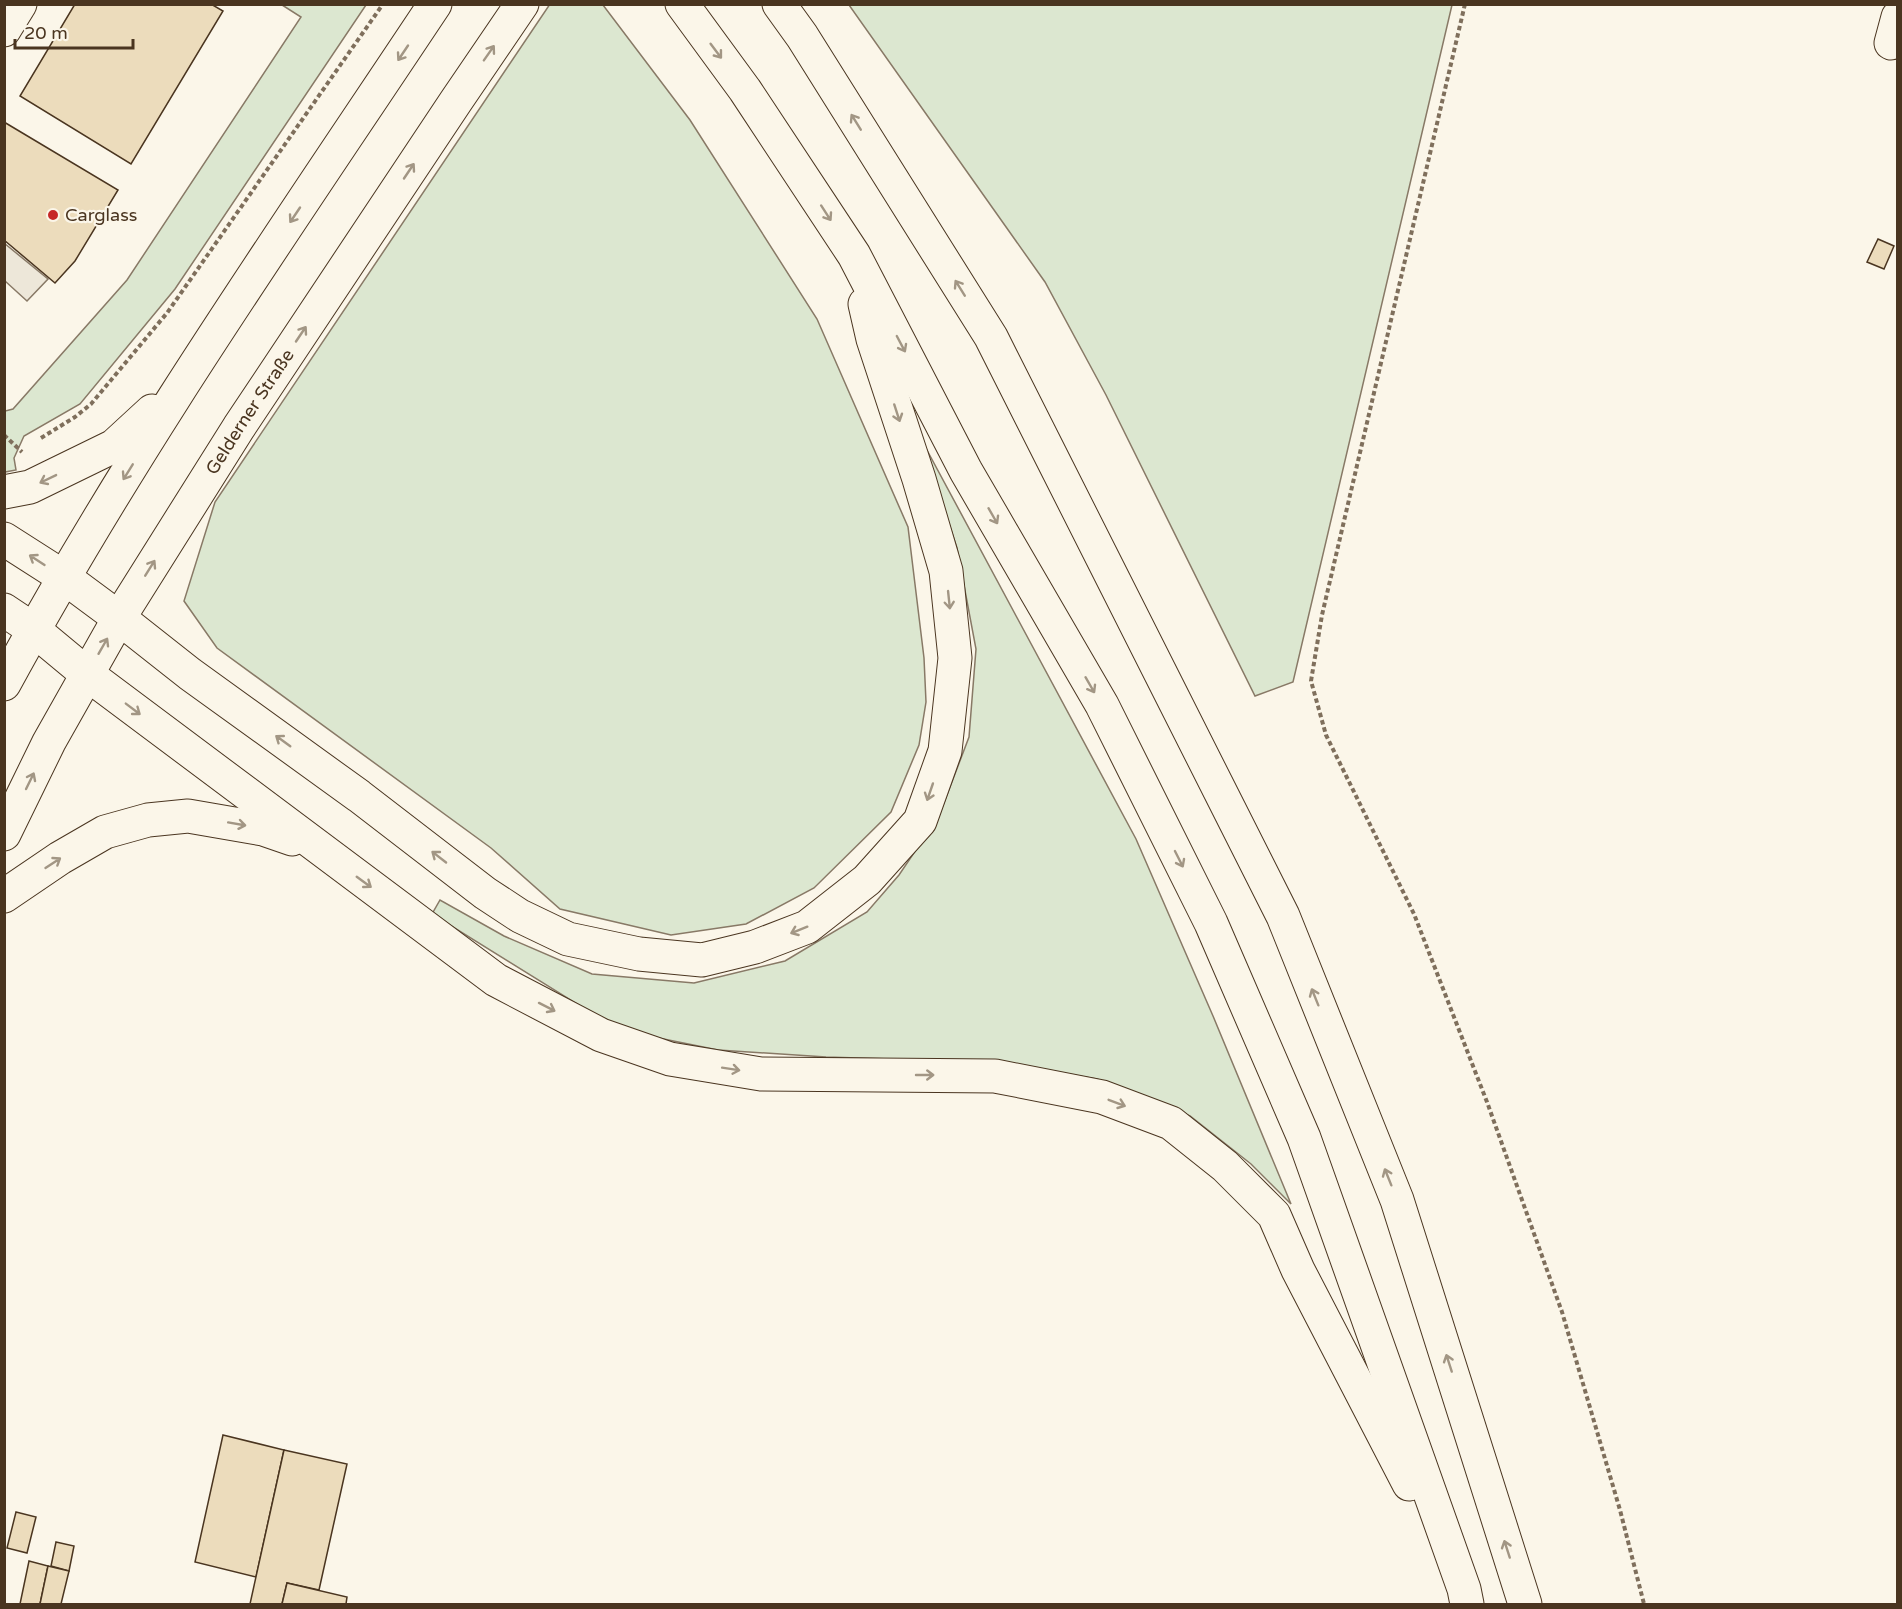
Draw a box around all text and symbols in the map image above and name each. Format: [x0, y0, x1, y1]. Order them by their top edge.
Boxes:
scale bar [15, 12, 134, 50]
text: 20 m [24, 22, 68, 44]
one-way arrow [710, 43, 723, 59]
one-way arrow [397, 44, 409, 61]
one-way arrow [483, 45, 495, 61]
one-way arrow [850, 115, 862, 131]
one-way arrow [403, 164, 415, 180]
place label: Carglass [65, 204, 138, 226]
one-way arrow [820, 204, 832, 220]
one-way arrow [288, 207, 301, 224]
marker: Carglass [46, 208, 60, 222]
one-way arrow [953, 279, 966, 296]
one-way arrow [295, 326, 307, 343]
one-way arrow [895, 335, 907, 353]
street label: Gelderner Straße [201, 345, 299, 479]
one-way arrow [893, 403, 904, 422]
one-way arrow [122, 463, 134, 480]
one-way arrow [39, 473, 57, 485]
one-way arrow [987, 507, 999, 524]
one-way arrow [28, 553, 45, 566]
one-way arrow [144, 560, 156, 577]
one-way arrow [944, 590, 955, 610]
one-way arrow [97, 638, 109, 655]
one-way arrow [1084, 676, 1096, 693]
one-way arrow [125, 703, 141, 716]
one-way arrow [275, 734, 291, 747]
one-way arrow [25, 773, 36, 791]
one-way arrow [924, 782, 935, 801]
one-way arrow [227, 819, 246, 830]
one-way arrow [1174, 849, 1185, 867]
one-way arrow [431, 851, 447, 864]
one-way arrow [44, 857, 61, 869]
one-way arrow [355, 876, 371, 889]
one-way arrow [790, 925, 809, 936]
one-way arrow [1309, 988, 1320, 1006]
one-way arrow [538, 1002, 556, 1013]
one-way arrow [720, 1064, 740, 1075]
one-way arrow [915, 1069, 935, 1081]
one-way arrow [1107, 1098, 1126, 1109]
one-way arrow [1382, 1169, 1393, 1187]
one-way arrow [1442, 1354, 1453, 1373]
one-way arrow [1501, 1540, 1512, 1559]

